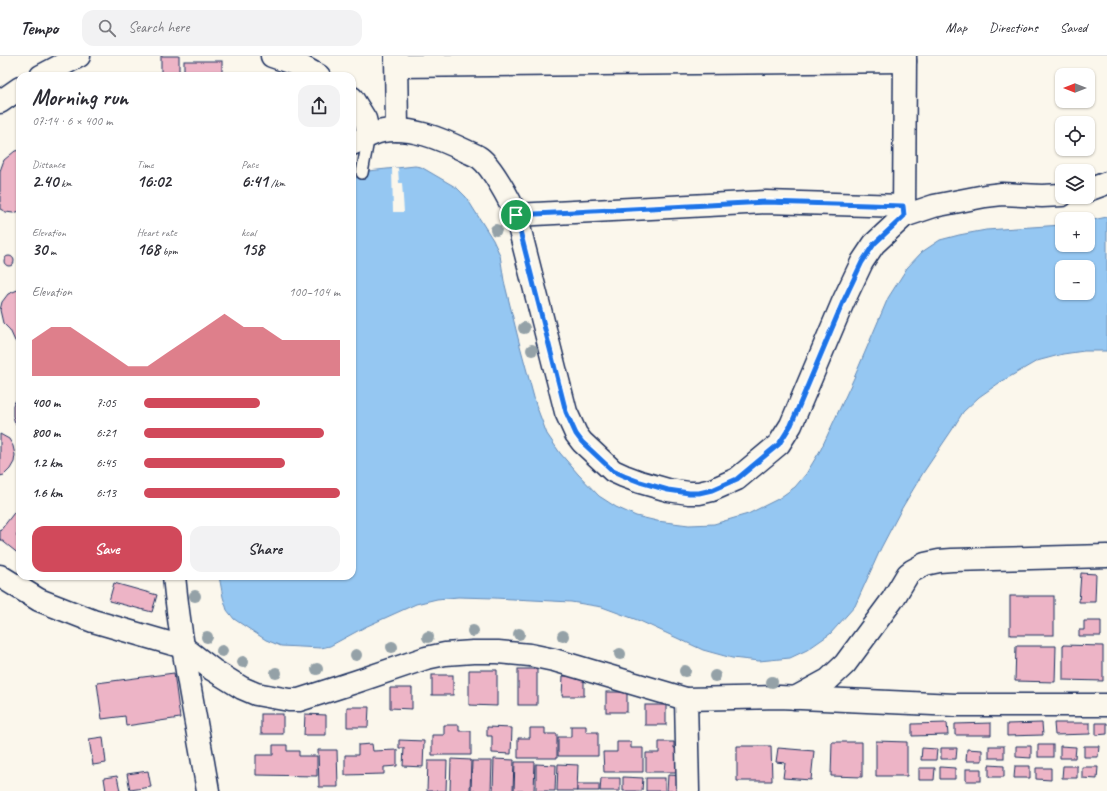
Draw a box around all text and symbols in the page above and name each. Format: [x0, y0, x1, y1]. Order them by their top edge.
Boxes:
search box [82, 10, 362, 46]
text: Tempo [20, 16, 58, 40]
icon: search [96, 17, 118, 39]
text: Search here [128, 18, 189, 37]
text: Map [946, 19, 967, 36]
text: Directions [989, 19, 1038, 36]
text: Saved [1060, 19, 1087, 36]
north arrow [1055, 68, 1095, 108]
map controls [1055, 68, 1095, 300]
text: Morning run [32, 84, 128, 112]
button: share [298, 85, 340, 127]
text: 07:14 · 6 × 400 m [32, 113, 113, 129]
button: locate [1055, 116, 1095, 156]
text: Distance [32, 157, 65, 171]
text: Time [137, 157, 154, 171]
text: Pace [241, 157, 258, 171]
button: layers [1055, 164, 1095, 204]
text: 2.40 [32, 171, 58, 192]
text: 16:02 [137, 171, 171, 192]
text: 6:41 [241, 171, 268, 192]
text: km [58, 176, 72, 190]
text: /km [268, 176, 285, 190]
pin [499, 198, 533, 232]
icon: arrive [505, 204, 527, 226]
button: + [1055, 212, 1095, 252]
text: Elevation [32, 225, 66, 239]
text: Heart rate [137, 225, 177, 239]
text: kcal [241, 225, 256, 239]
text: 30 [32, 239, 47, 260]
text: 168 [137, 239, 160, 260]
text: 158 [241, 239, 264, 260]
text: m [47, 244, 56, 258]
text: bpm [160, 244, 178, 258]
button: − [1055, 260, 1095, 300]
text: Elevation [32, 284, 72, 300]
text: 100–104 m [289, 284, 340, 300]
text: 400 m [32, 395, 60, 411]
text: 7:05 [96, 395, 116, 411]
text: 800 m [32, 425, 60, 441]
text: 6:21 [96, 425, 116, 441]
text: 1.2 km [32, 455, 62, 471]
text: 6:45 [96, 455, 116, 471]
text: 1.6 km [32, 485, 63, 501]
text: 6:13 [96, 485, 116, 501]
button: Save [32, 526, 182, 572]
button: Share [190, 526, 340, 572]

